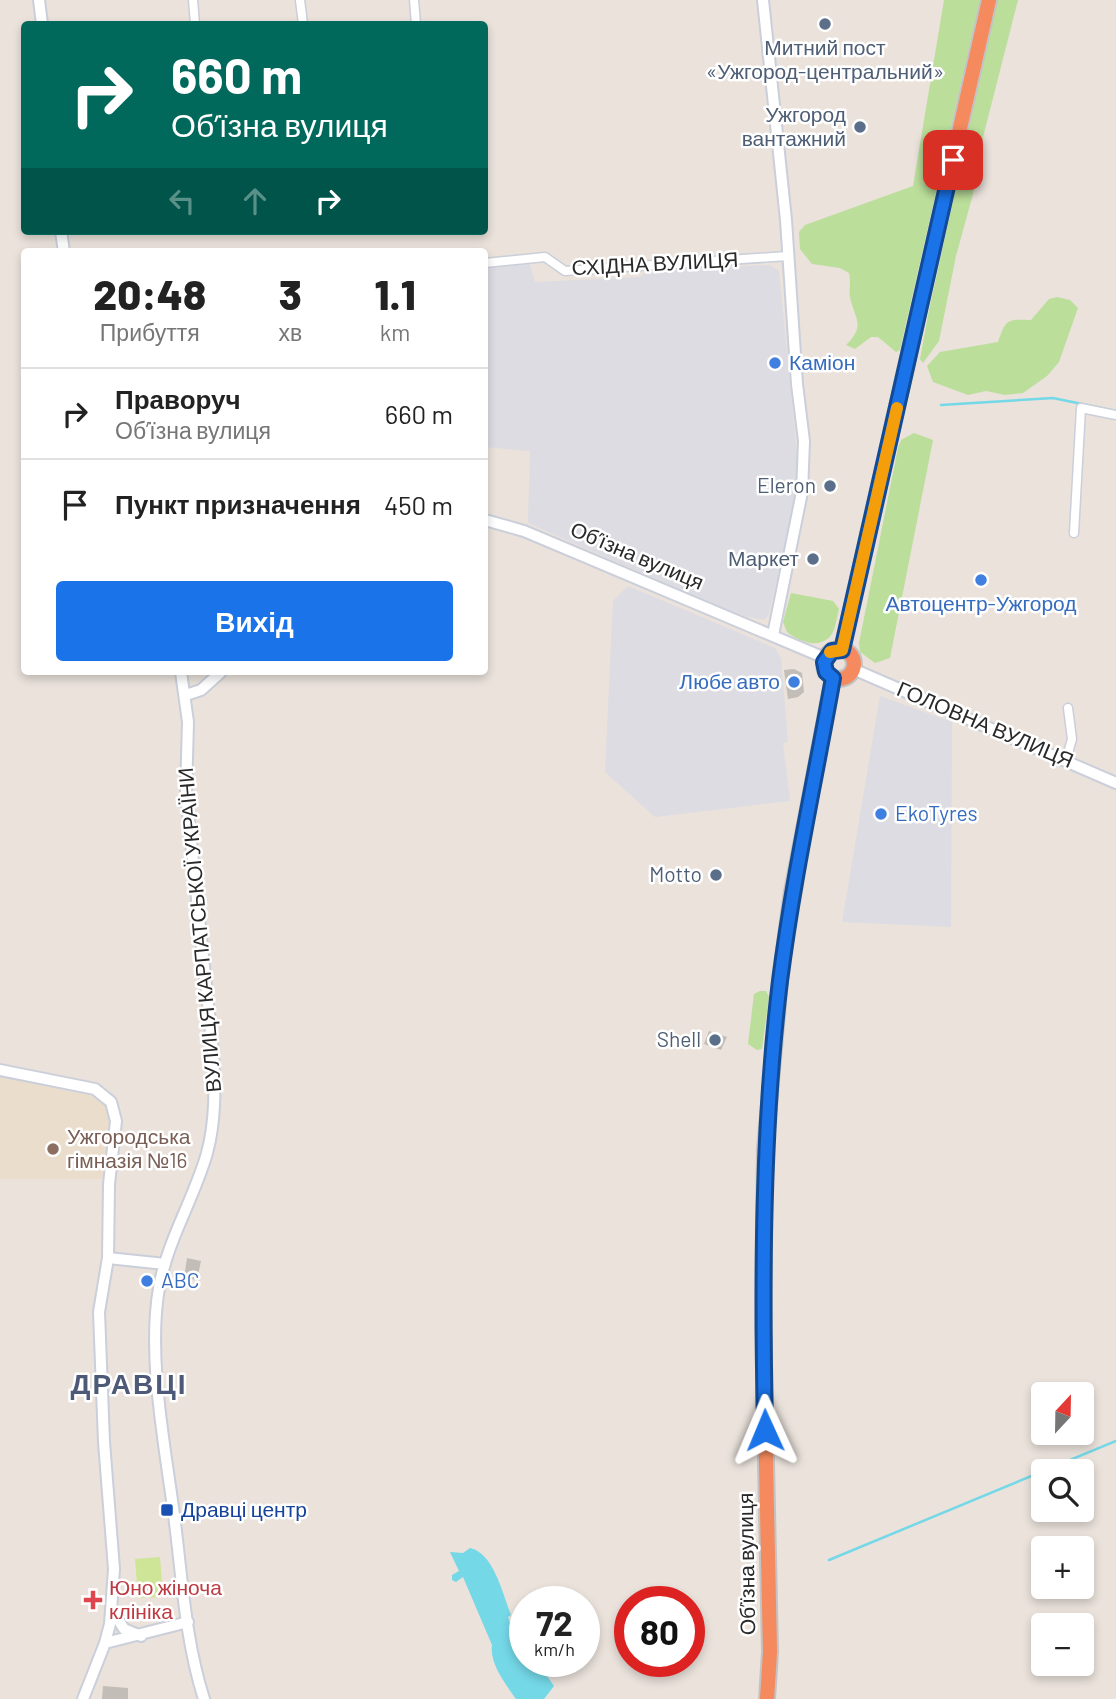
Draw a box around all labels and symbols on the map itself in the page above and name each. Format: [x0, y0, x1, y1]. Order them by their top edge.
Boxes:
marker: Митний пост «Ужгород-центральний» [817, 16, 833, 32]
place label: Митний пост «Ужгород-центральний» [706, 34, 944, 83]
place label: Ужгород вантажний [742, 101, 846, 150]
marker: Ужгород вантажний [852, 119, 868, 135]
pin [923, 130, 983, 190]
street label: СХІДНА ВУЛИЦЯ [571, 246, 739, 279]
place label: Каміон [789, 349, 855, 374]
marker: Каміон [767, 355, 783, 371]
place label: Eleron [757, 472, 816, 497]
marker: Eleron [822, 478, 838, 494]
street label: Обʼїзна вулиця [567, 515, 708, 594]
place label: Маркет [728, 545, 799, 570]
marker: Маркет [805, 551, 821, 567]
marker: Автоцентр-Ужгород [973, 572, 989, 588]
place label: Автоцентр-Ужгород [885, 590, 1077, 615]
place label: Любе авто [679, 668, 780, 693]
marker: Любе авто [786, 674, 802, 690]
street label: ГОЛОВНА ВУЛИЦЯ [894, 675, 1078, 772]
street label: ВУЛИЦЯ КАРПАТСЬКОЇ УКРАЇНИ [172, 767, 225, 1094]
place label: EkoTyres [895, 800, 978, 825]
marker: EkoTyres [873, 806, 889, 822]
place label: Motto [649, 861, 702, 886]
marker: Motto [708, 867, 724, 883]
place label: Shell [657, 1026, 701, 1051]
marker: Shell [707, 1032, 723, 1048]
place label: Ужгородська гімназія №16 [67, 1123, 191, 1172]
marker: Ужгородська гімназія №16 [45, 1141, 61, 1157]
place label: ABC [161, 1267, 200, 1292]
marker: ABC [139, 1273, 155, 1289]
district label: ДРАВЦІ [71, 1366, 187, 1400]
north arrow [1031, 1382, 1094, 1446]
position arrow [728, 1393, 802, 1467]
street label: Обʼїзна вулиця [732, 1493, 759, 1635]
place label: Дравці центр [181, 1496, 307, 1521]
marker: Дравці центр [159, 1502, 175, 1518]
place label: Юно жіноча клініка [109, 1574, 222, 1623]
speed limit sign: 80 [614, 1586, 705, 1677]
marker: Юно жіноча клініка [83, 1590, 103, 1610]

